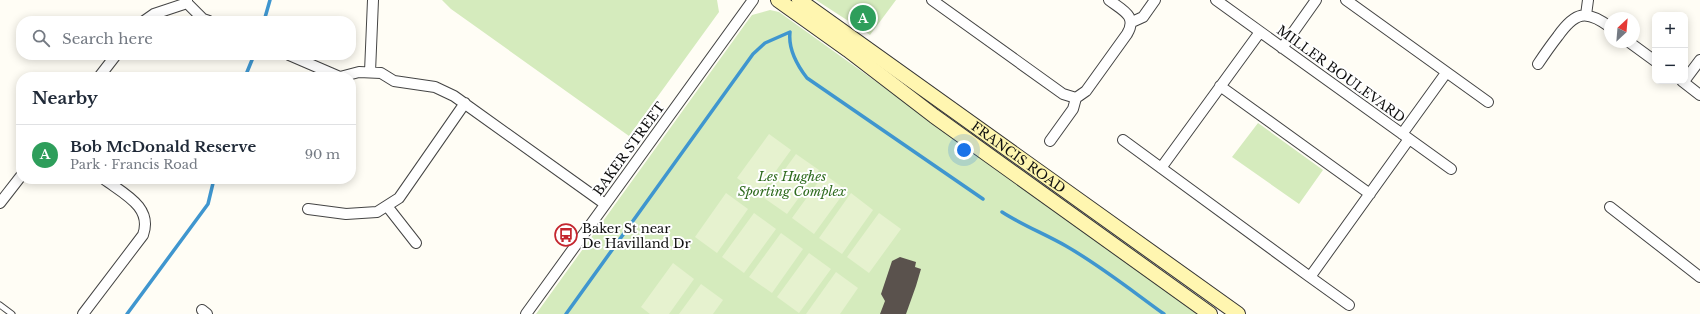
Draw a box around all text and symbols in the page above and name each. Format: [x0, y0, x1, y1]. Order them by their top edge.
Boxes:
pin: A [850, 3, 876, 33]
north arrow [1604, 12, 1640, 48]
map controls [1652, 12, 1688, 84]
button: + [1652, 12, 1688, 48]
search box [16, 16, 356, 60]
street label: MILLER BOULEVARD [1273, 22, 1409, 126]
icon: search [30, 27, 52, 49]
text: Search here [62, 29, 153, 48]
button: − [1652, 48, 1688, 84]
text: Nearby [32, 88, 98, 109]
street label: BAKER STREET [589, 99, 669, 199]
street label: FRANCIS ROAD [968, 118, 1069, 197]
text: Bob McDonald Reserve [70, 137, 256, 156]
your location [954, 140, 974, 160]
text: A [40, 146, 50, 163]
text: 90 m [305, 146, 340, 163]
text: Park · Francis Road [70, 156, 198, 173]
park label: Les Hughes Sporting Complex [738, 168, 846, 200]
place label: Baker St near De Havilland Dr [582, 220, 692, 252]
bus stop icon: Baker St near De Havilland Dr [553, 222, 579, 248]

